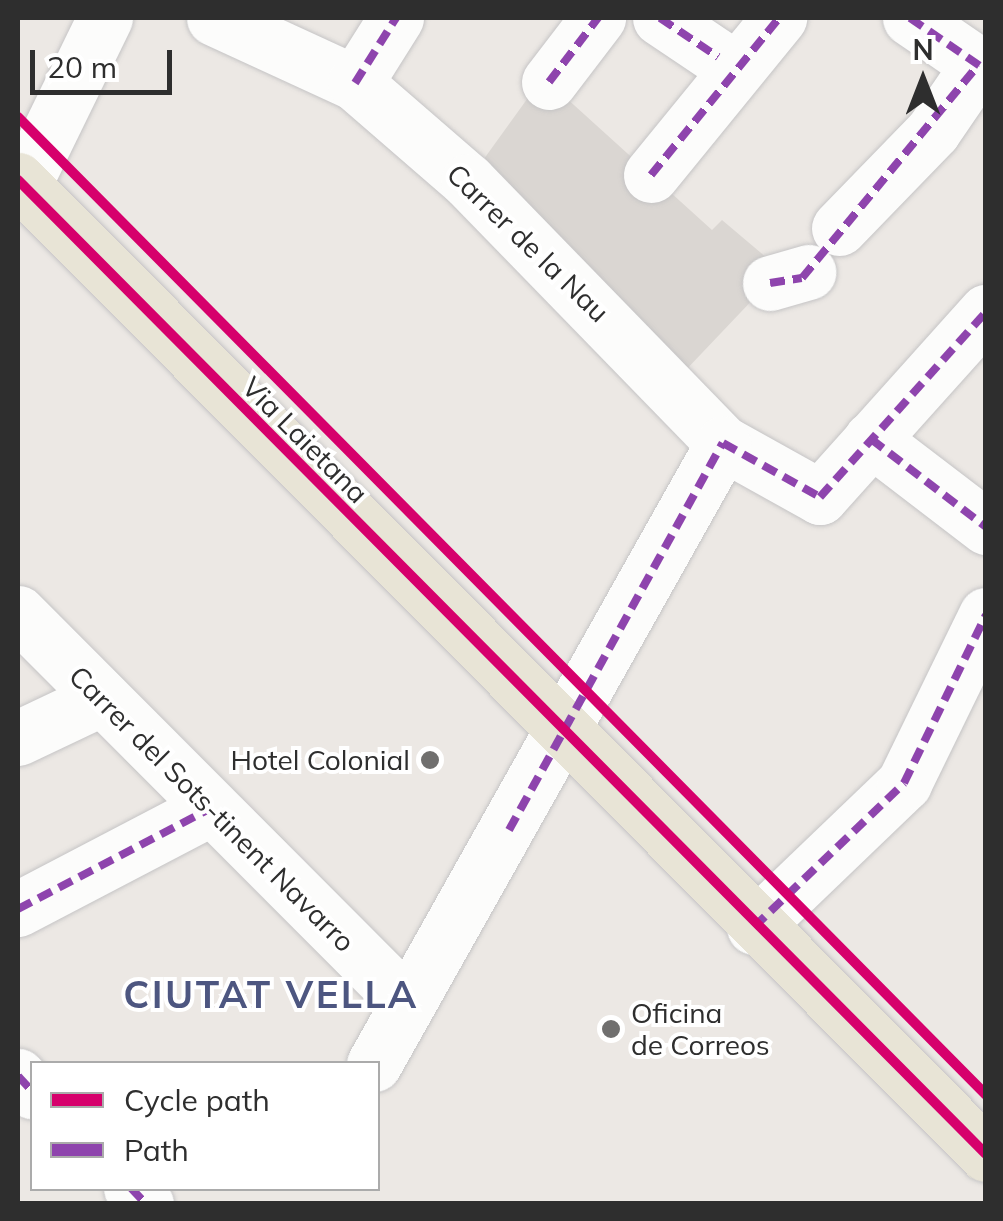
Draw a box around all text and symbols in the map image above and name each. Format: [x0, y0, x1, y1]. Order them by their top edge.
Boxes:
scale bar [35, 30, 178, 92]
north arrow [873, 30, 973, 130]
text: N [912, 32, 934, 67]
text: 20 m [47, 48, 117, 86]
street label: Carrer de la Nau [440, 157, 616, 329]
street label: Via Laietana [235, 370, 375, 510]
street label: Carrer del Sots-tinent Navarro [62, 659, 362, 959]
place label: Hotel Colonial [230, 743, 410, 777]
marker: Hotel Colonial [419, 749, 441, 771]
district label: CIUTAT VELLA [123, 972, 419, 1018]
place label: Oficina de Correos [631, 996, 770, 1062]
marker: Oficina de Correos [600, 1018, 622, 1040]
legend [30, 1061, 380, 1191]
text: Cycle path [124, 1081, 270, 1119]
text: Path [124, 1131, 189, 1169]

